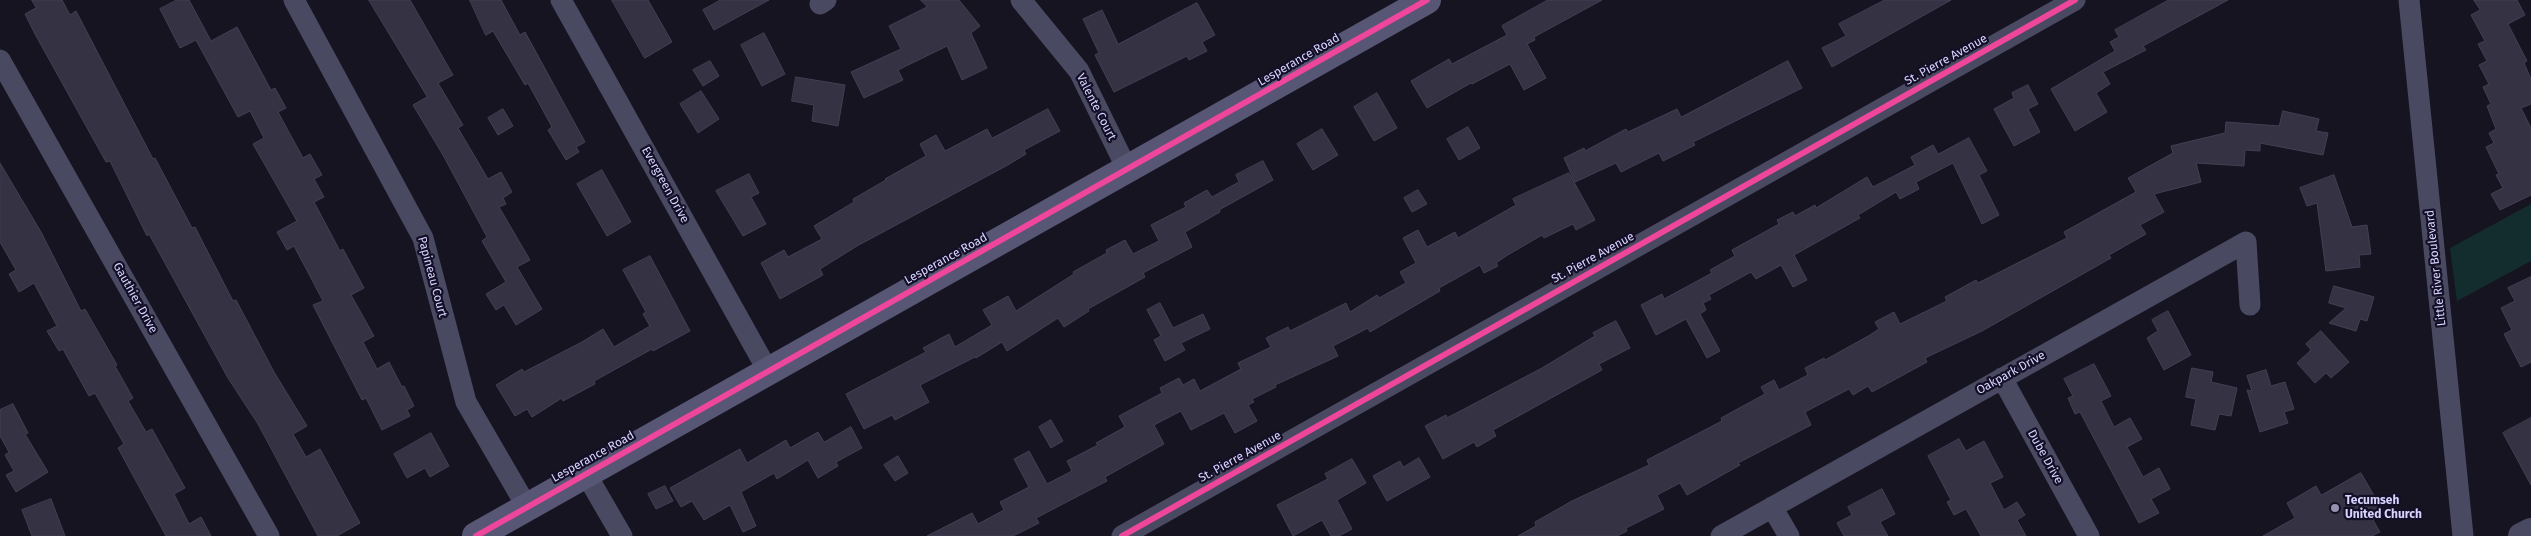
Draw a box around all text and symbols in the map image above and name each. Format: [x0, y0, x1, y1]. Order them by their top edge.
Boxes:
street label: Lesperance Road [1255, 31, 1343, 89]
street label: St. Pierre Avenue [1902, 31, 1990, 89]
street label: Valente Court [1073, 71, 1119, 143]
street label: Evergreen Drive [638, 144, 692, 226]
street label: Little River Boulevard [2423, 209, 2449, 327]
street label: St. Pierre Avenue [1549, 229, 1637, 287]
street label: Lesperance Road [902, 230, 990, 288]
street label: Papineau Court [414, 235, 450, 319]
street label: Gauthier Drive [110, 260, 160, 336]
street label: Oakpark Drive [1974, 348, 2048, 398]
street label: Dube Drive [2024, 427, 2066, 487]
street label: Lesperance Road [549, 428, 637, 486]
street label: St. Pierre Avenue [1196, 428, 1284, 486]
place label: Tecumseh United Church [2345, 494, 2422, 522]
marker: Tecumseh United Church [2329, 502, 2341, 514]

